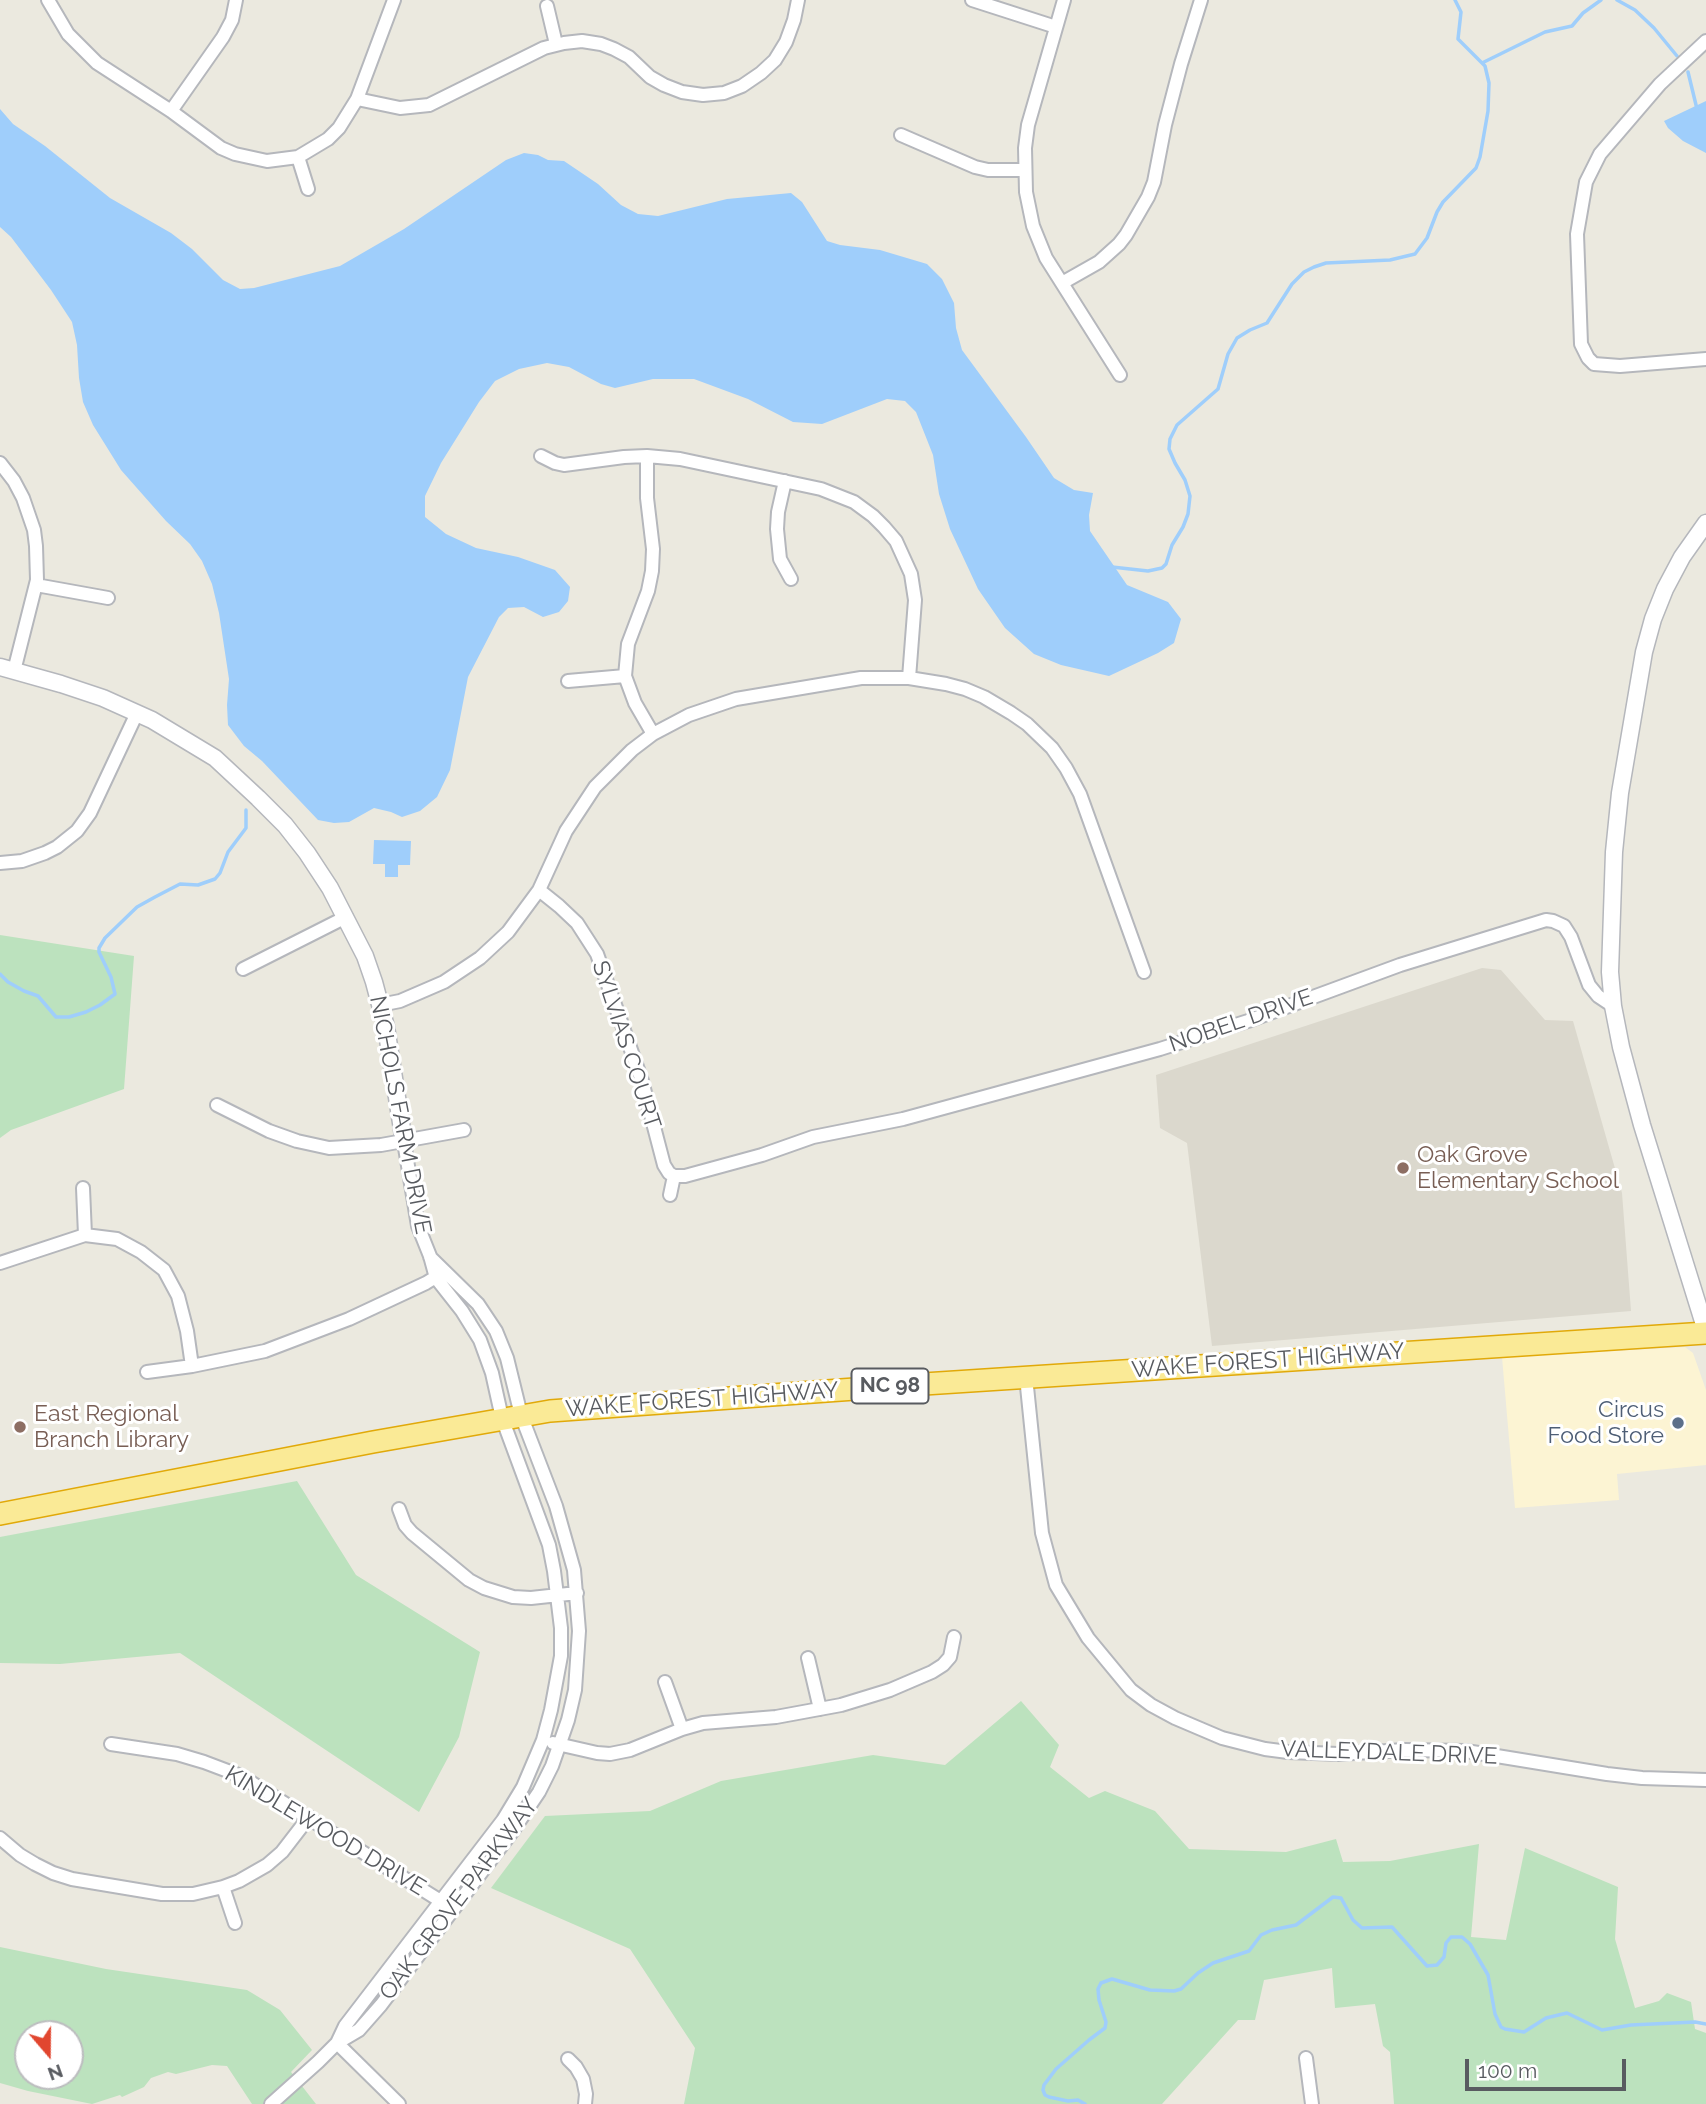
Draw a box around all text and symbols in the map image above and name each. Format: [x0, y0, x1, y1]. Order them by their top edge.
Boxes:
street label: SYLVIAS COURT [586, 957, 666, 1133]
street label: NOBEL DRIVE [1165, 983, 1317, 1059]
street label: NICHOLS FARM DRIVE [363, 993, 437, 1237]
place label: Oak Grove Elementary School [1417, 1141, 1619, 1195]
marker: Oak Grove Elementary School [1395, 1160, 1411, 1176]
street label: WAKE FOREST HIGHWAY [1131, 1338, 1405, 1384]
road number: NC 98 [852, 1368, 928, 1404]
street label: WAKE FOREST HIGHWAY [565, 1377, 839, 1423]
place label: Circus Food Store [1548, 1396, 1664, 1450]
place label: East Regional Branch Library [34, 1400, 189, 1454]
marker: Circus Food Store [1670, 1415, 1686, 1431]
marker: East Regional Branch Library [12, 1419, 28, 1435]
street label: VALLEYDALE DRIVE [1280, 1735, 1498, 1771]
street label: KINDLEWOOD DRIVE [220, 1760, 430, 1902]
street label: OAK GROVE PARKWAY [374, 1792, 544, 2006]
north arrow [14, 2020, 84, 2090]
scale bar [1468, 2044, 1629, 2088]
text: 100 m [1478, 2058, 1537, 2083]
text: N [45, 2060, 66, 2086]

